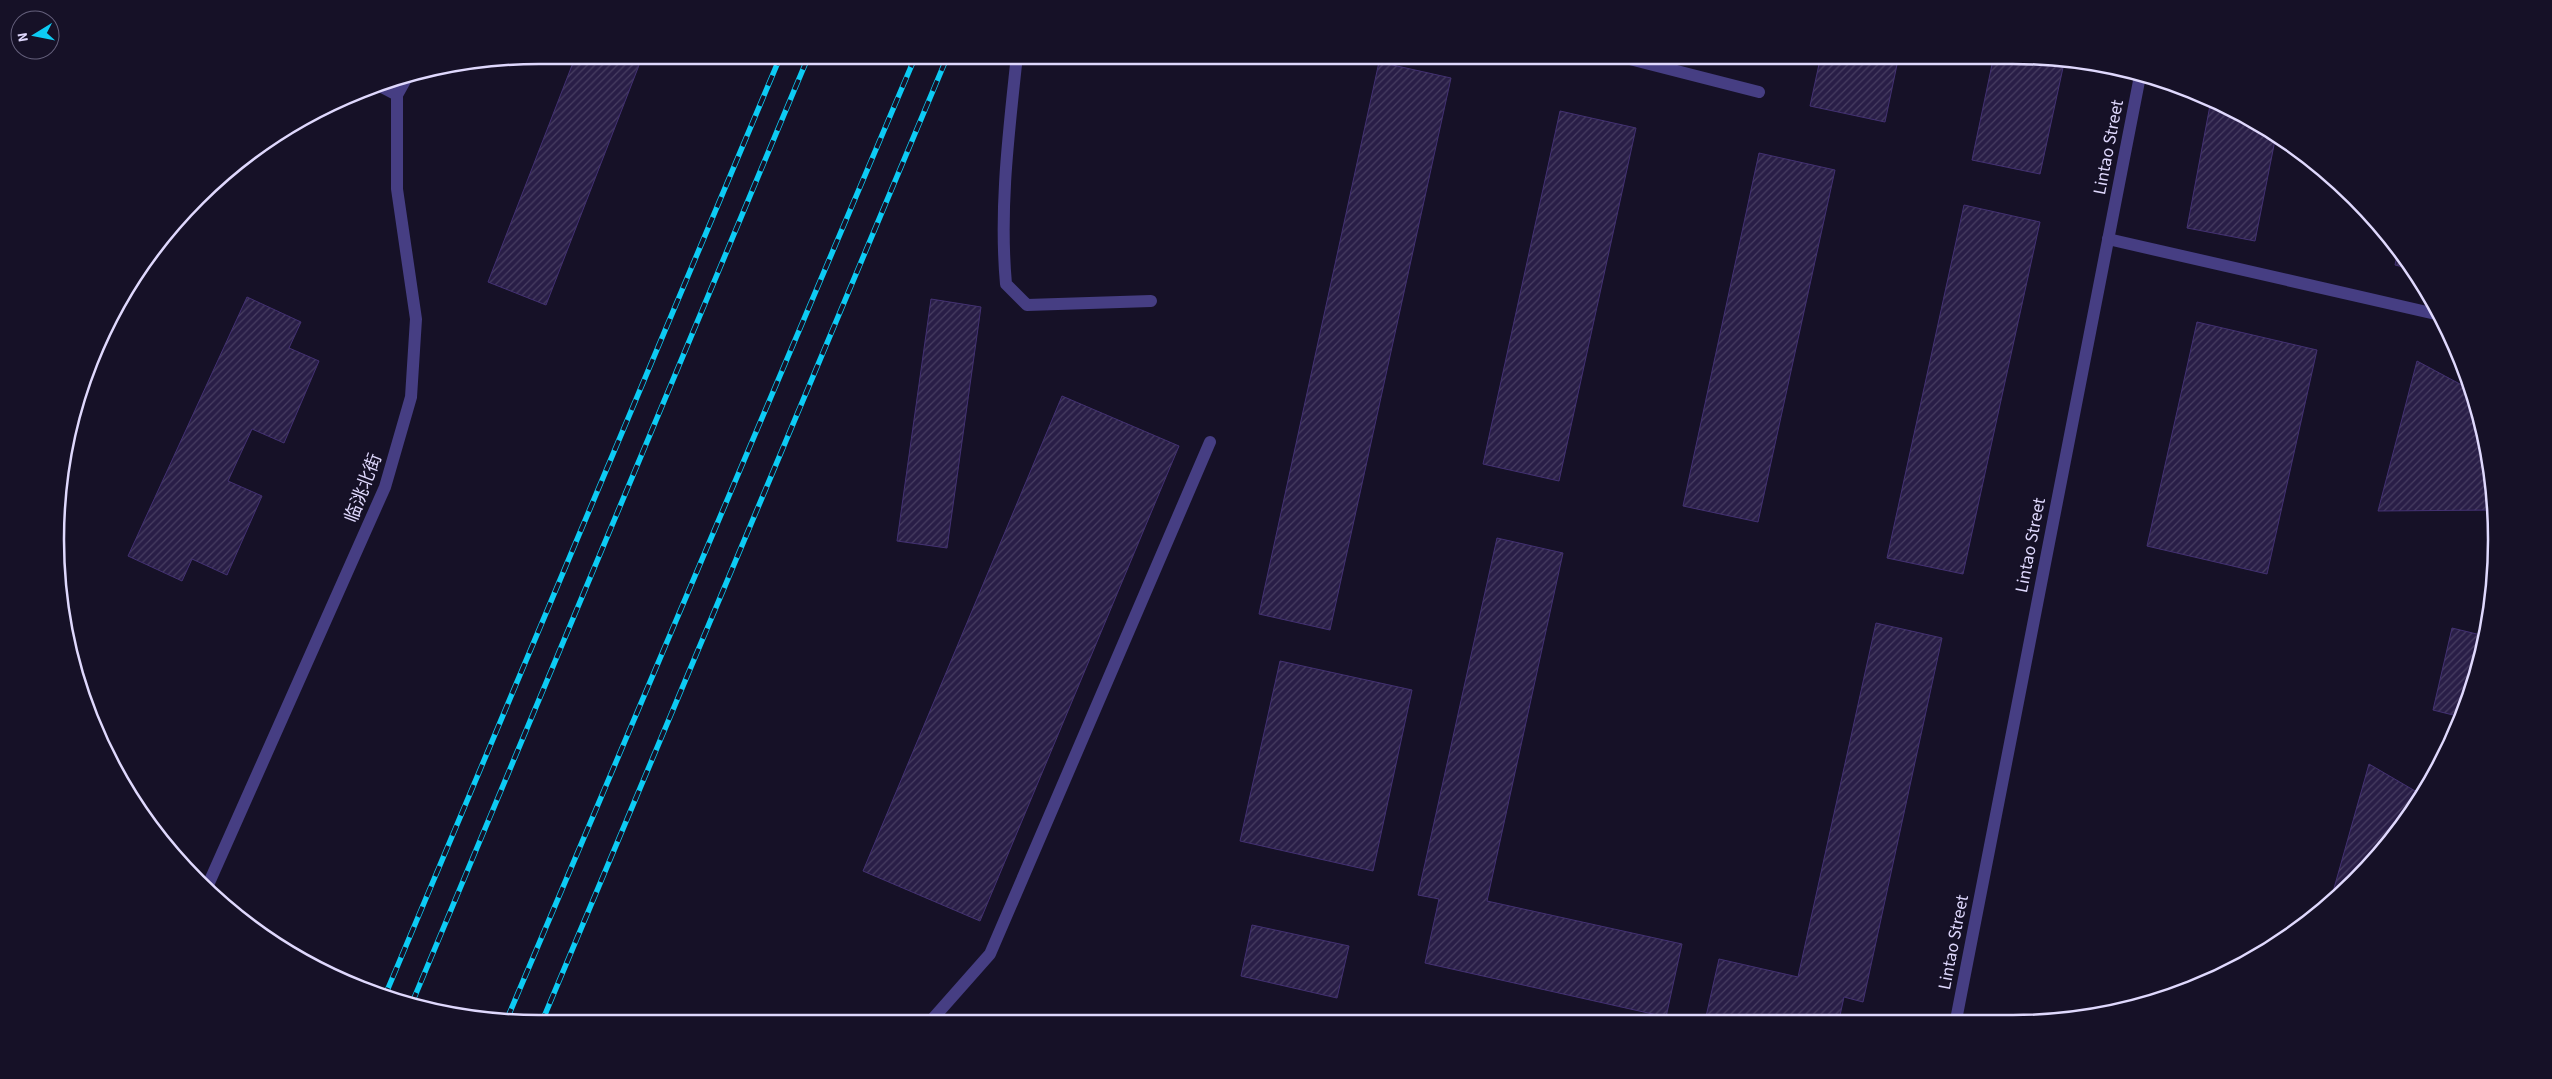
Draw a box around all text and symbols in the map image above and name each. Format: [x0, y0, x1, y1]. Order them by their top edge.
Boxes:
north arrow [10, 10, 60, 60]
text: N [13, 31, 34, 43]
street label: Lintao Street [2087, 97, 2130, 197]
street label: 临洮北街 [339, 450, 388, 526]
street label: Lintao Street [2009, 495, 2052, 595]
street label: Lintao Street [1932, 892, 1975, 992]

